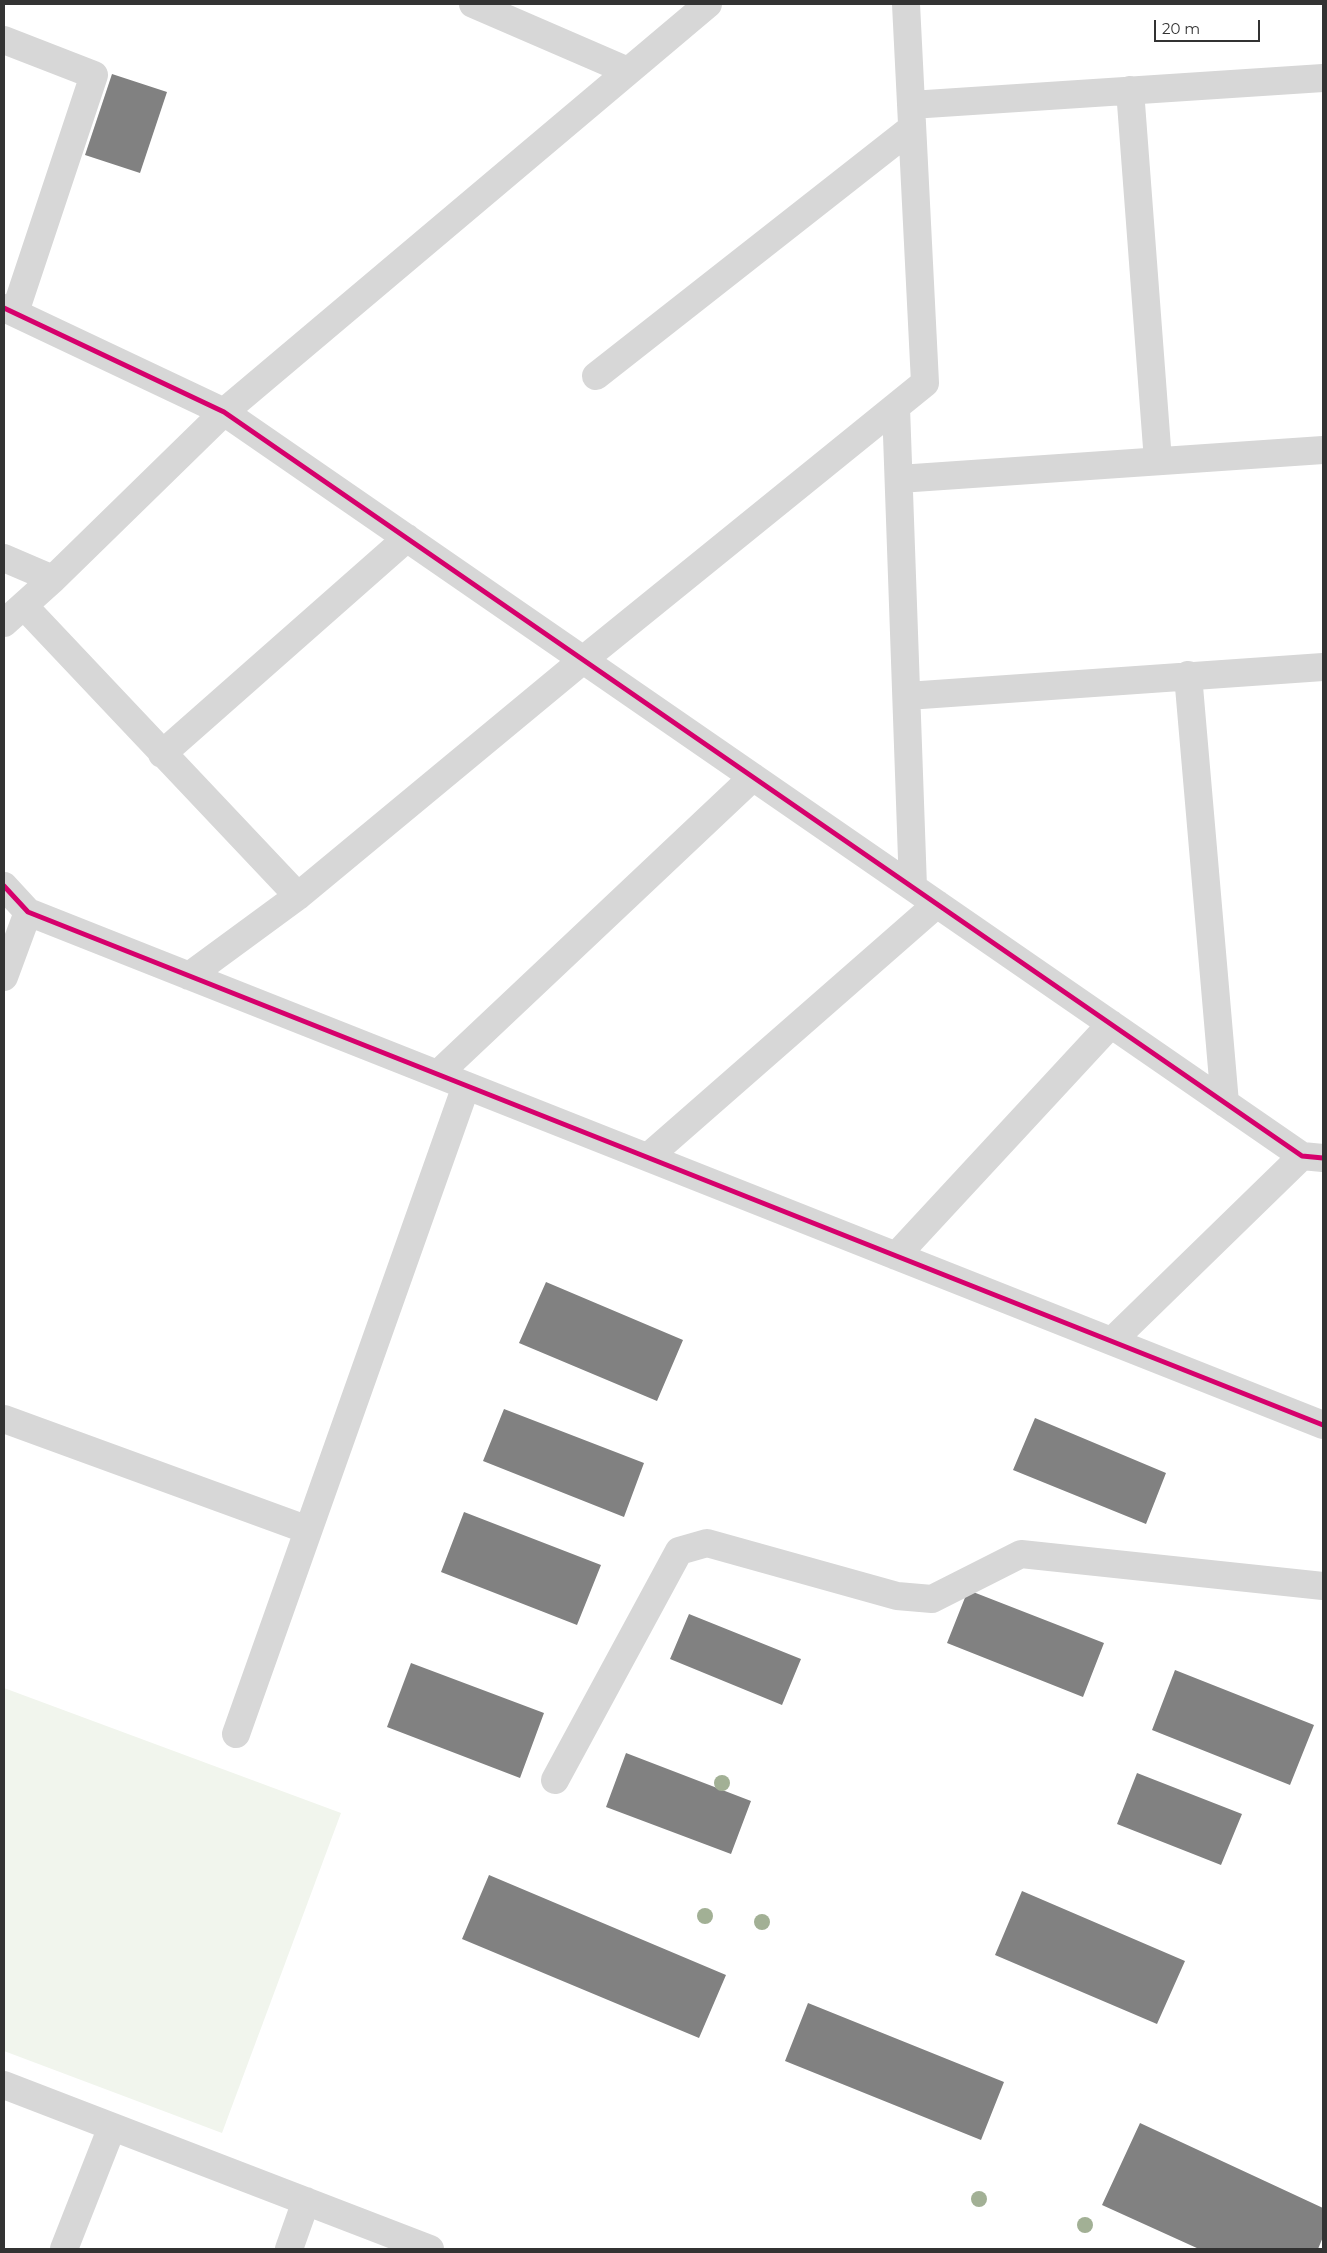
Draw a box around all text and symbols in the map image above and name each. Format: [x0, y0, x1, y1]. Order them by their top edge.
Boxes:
scale bar [1157, 10, 1263, 42]
text: 20 m [1162, 19, 1200, 38]

